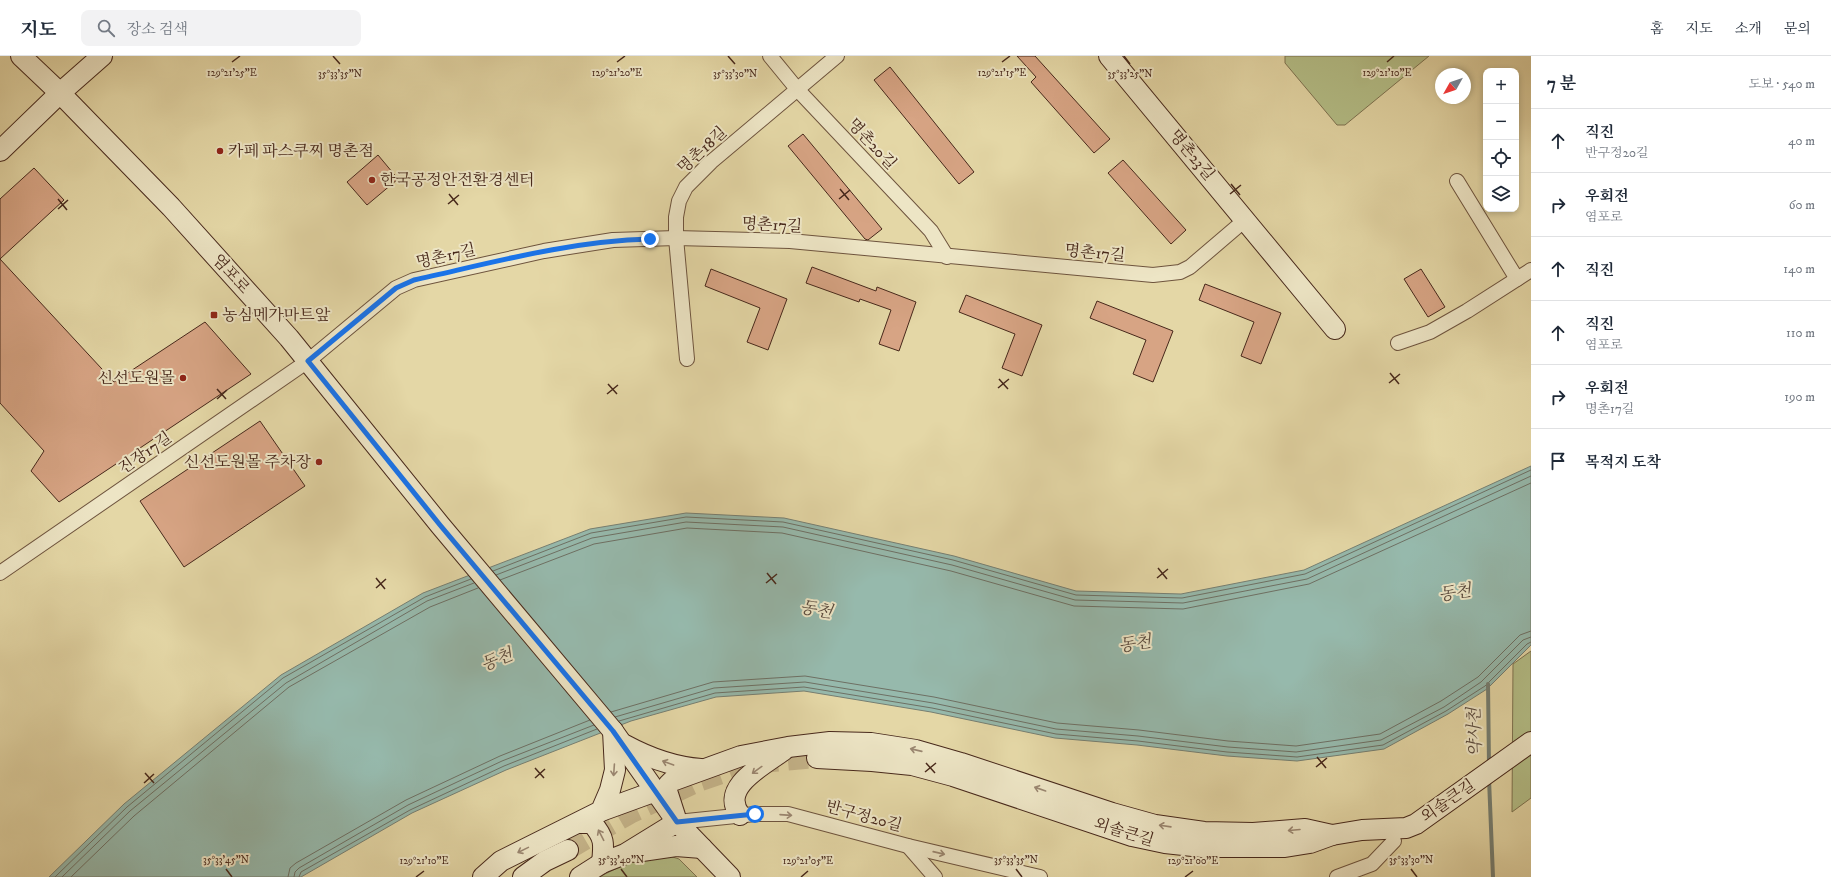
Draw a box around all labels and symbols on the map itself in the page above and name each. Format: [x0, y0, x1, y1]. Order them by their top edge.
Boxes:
text: 129°21'25"E [207, 67, 257, 79]
text: 129°21'20"E [592, 67, 642, 79]
text: 129°21'15"E [978, 67, 1026, 79]
text: 129°21'10"E [1363, 67, 1411, 79]
text: 35°33'35"N [318, 68, 362, 80]
text: 35°33'30"N [713, 68, 757, 80]
text: 35°33'25"N [1108, 68, 1152, 80]
north arrow [1435, 68, 1471, 104]
street label: 명촌20길 [843, 114, 901, 174]
street label: 명촌18길 [673, 122, 731, 178]
street label: 명촌23길 [1165, 126, 1219, 184]
place label: 카페 파스쿠찌 명촌점 [228, 141, 374, 161]
marker: 카페 파스쿠찌 명촌점 [215, 146, 225, 156]
place label: 한국공정안전환경센터 [380, 170, 535, 190]
marker: 한국공정안전환경센터 [367, 175, 377, 185]
street label: 명촌17길 [741, 213, 803, 237]
route end [641, 230, 659, 248]
street label: 명촌17길 [414, 239, 478, 273]
street label: 명촌17길 [1064, 240, 1126, 266]
street label: 염포로 [208, 250, 254, 298]
place label: 농심메가마트앞 [222, 305, 331, 325]
marker: 농심메가마트앞 [209, 310, 219, 320]
place label: 신선도원몰 [98, 368, 175, 388]
marker: 신선도원몰 [178, 373, 188, 383]
street label: 진장17길 [114, 427, 176, 479]
place label: 신선도원몰 주차장 [184, 452, 312, 472]
marker: 신선도원몰 주차장 [314, 457, 324, 467]
water label: 동천 [1437, 579, 1474, 606]
water label: 동천 [798, 596, 836, 624]
water label: 동천 [1117, 630, 1154, 657]
water label: 동천 [478, 643, 518, 676]
water label: 약사천 [1463, 705, 1487, 757]
one-way arrow [910, 746, 923, 754]
one-way arrow [663, 759, 675, 767]
one-way arrow [611, 763, 618, 776]
one-way arrow [752, 766, 763, 774]
street label: 외솔큰길 [1417, 775, 1479, 827]
one-way arrow [1035, 785, 1047, 793]
street label: 반구정20길 [824, 796, 904, 836]
route start [746, 805, 764, 823]
one-way arrow [779, 811, 792, 818]
street label: 외솔큰길 [1092, 813, 1156, 851]
one-way arrow [1159, 822, 1172, 830]
one-way arrow [1288, 826, 1301, 833]
one-way arrow [597, 830, 604, 842]
one-way arrow [518, 847, 530, 854]
one-way arrow [932, 850, 945, 857]
text: 35°33'45"N [203, 854, 249, 866]
text: 35°33'40"N [598, 854, 644, 866]
text: 35°33'35"N [994, 854, 1038, 866]
text: 35°33'30"N [1389, 854, 1433, 866]
text: 129°21'10"E [400, 855, 448, 867]
text: 129°21'05"E [783, 855, 833, 867]
text: 129°21'00"E [1168, 855, 1218, 867]

